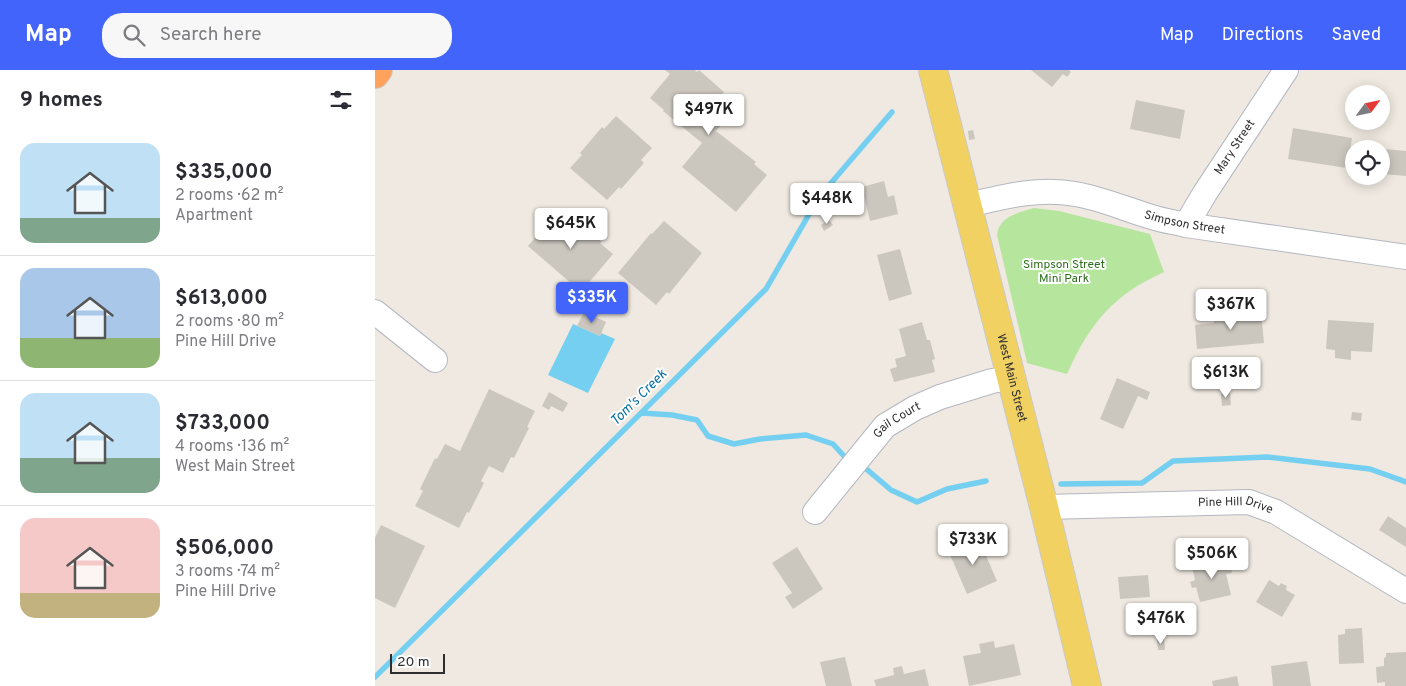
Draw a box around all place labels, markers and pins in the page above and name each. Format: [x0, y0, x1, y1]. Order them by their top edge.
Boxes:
pin: $497K [674, 93, 744, 136]
pin: $448K [792, 182, 862, 225]
pin: $645K [536, 208, 606, 250]
pin: $335K [557, 282, 627, 324]
pin: $367K [1196, 288, 1266, 331]
pin: $613K [1191, 356, 1261, 399]
pin: $733K [938, 524, 1008, 566]
pin: $506K [1177, 538, 1247, 580]
pin: $476K [1126, 602, 1196, 645]

